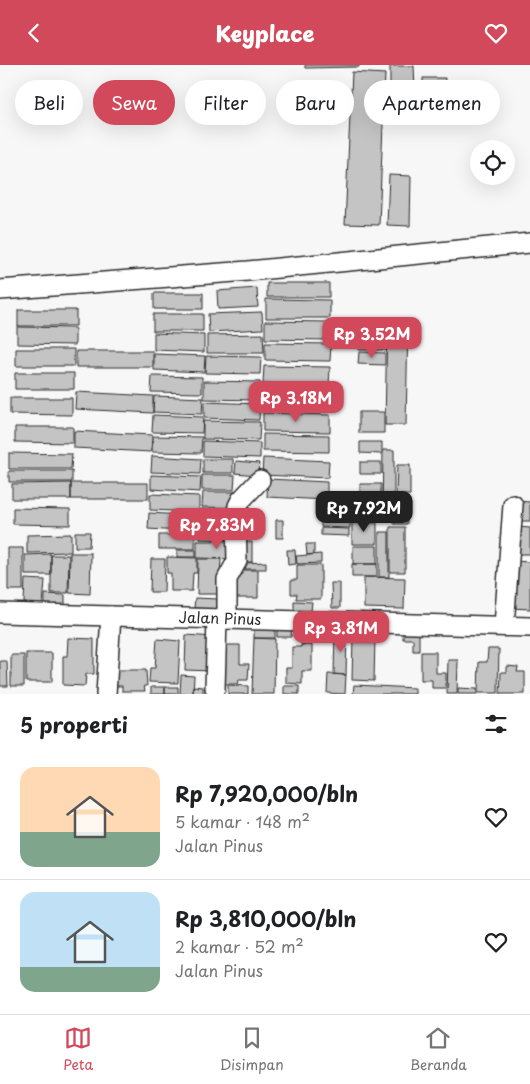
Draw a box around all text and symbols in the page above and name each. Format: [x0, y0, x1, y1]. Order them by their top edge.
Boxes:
text: Keyplace [215, 16, 315, 49]
icon: back [20, 19, 48, 47]
icon: heart [482, 19, 510, 47]
chip: Beli [15, 80, 83, 125]
chip: Sewa [93, 80, 175, 125]
chip: Filter [185, 80, 266, 125]
chip: Baru [276, 80, 354, 125]
chip: Apartemen [364, 80, 500, 125]
map controls [470, 140, 515, 185]
button: locate [470, 140, 515, 185]
pin: Rp 3.52M [320, 317, 424, 359]
text: Rp 3.52M [333, 321, 411, 345]
pin: Rp 3.18M [244, 381, 348, 423]
text: Rp 3.18M [260, 385, 332, 409]
pin: Rp 7.92M [312, 491, 416, 533]
text: Rp 7.92M [327, 495, 401, 519]
pin: Rp 7.83M [165, 507, 269, 550]
text: Rp 7.83M [179, 512, 255, 536]
street label: Jalan Pinus [178, 605, 262, 630]
pin: Rp 3.81M [289, 611, 393, 653]
text: Rp 3.81M [304, 615, 378, 639]
text: 5 properti [20, 708, 128, 740]
icon: filters [482, 710, 510, 738]
text: Rp 7,920,000/bln [175, 777, 358, 809]
icon: home [60, 787, 120, 847]
icon: heart [482, 803, 510, 831]
text: 5 kamar · 148 m² [175, 809, 310, 833]
text: Jalan Pinus [175, 833, 263, 857]
text: Rp 3,810,000/bln [175, 902, 356, 934]
icon: home [60, 912, 120, 972]
icon: heart [482, 928, 510, 956]
text: 2 kamar · 52 m² [175, 934, 304, 958]
text: Jalan Pinus [175, 958, 263, 982]
tab: Peta [63, 1024, 93, 1075]
tab: Disimpan [220, 1024, 284, 1075]
tab: Beranda [410, 1024, 467, 1075]

